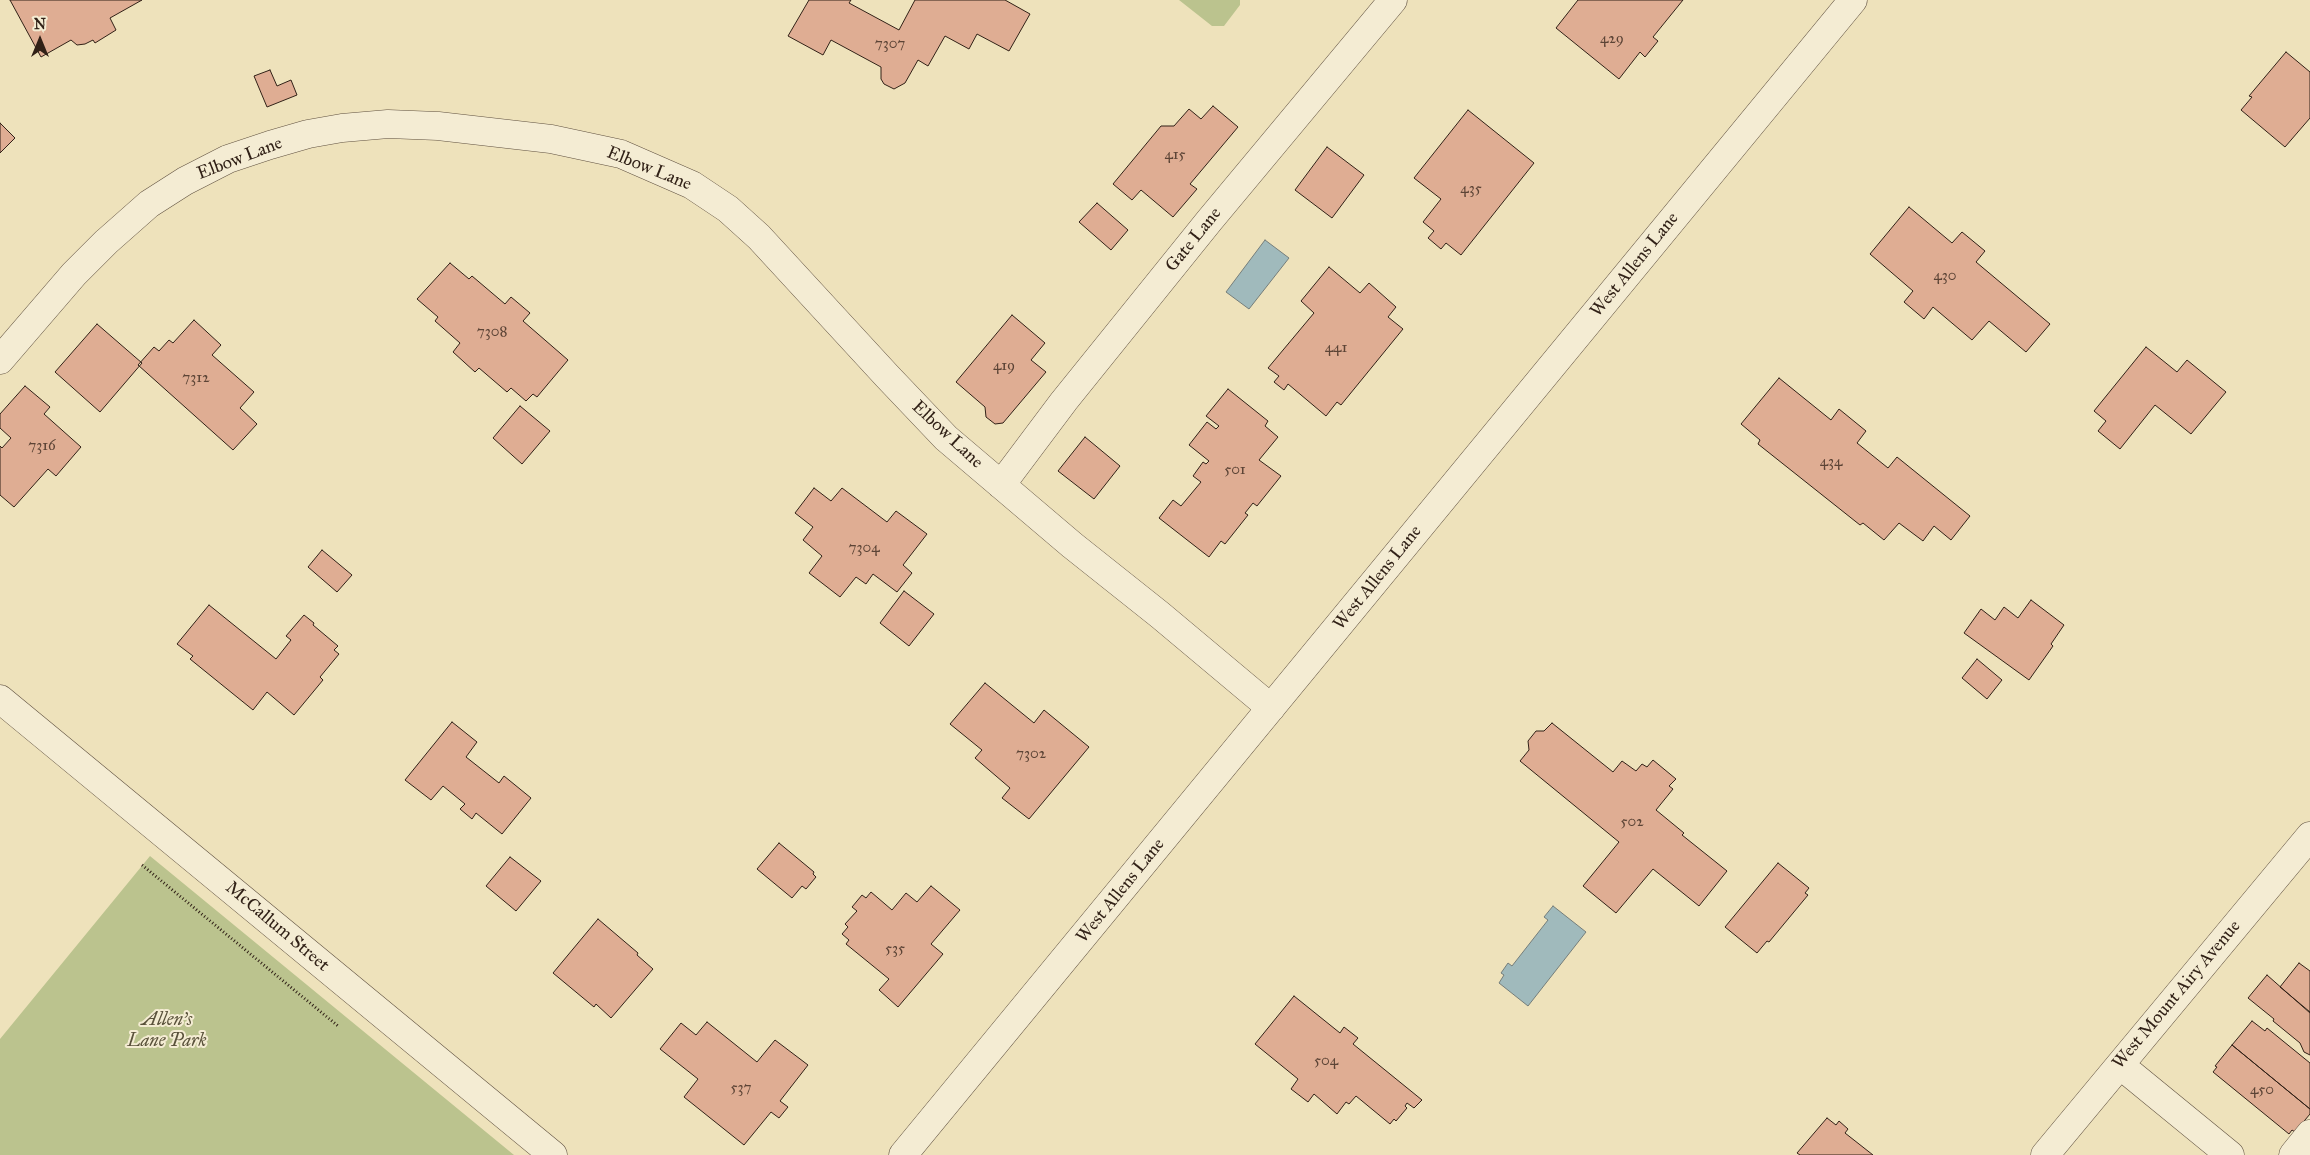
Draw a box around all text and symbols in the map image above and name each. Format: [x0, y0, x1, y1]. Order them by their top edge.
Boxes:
north arrow [15, 15, 65, 65]
text: N [34, 16, 46, 33]
house number: 429 [1600, 30, 1624, 48]
house number: 7307 [875, 35, 905, 53]
street label: Elbow Lane [194, 133, 286, 185]
street label: Elbow Lane [603, 142, 695, 196]
house number: 415 [1164, 146, 1186, 164]
house number: 435 [1460, 180, 1482, 198]
street label: Gate Lane [1161, 203, 1227, 277]
street label: West Allens Lane [1586, 208, 1684, 322]
house number: 430 [1933, 267, 1957, 285]
house number: 7308 [477, 323, 507, 341]
house number: 441 [1325, 339, 1347, 357]
house number: 419 [993, 357, 1015, 375]
house number: 7312 [182, 369, 210, 387]
street label: Elbow Lane [907, 397, 987, 473]
house number: 7316 [28, 437, 56, 455]
house number: 434 [1820, 453, 1842, 471]
house number: 501 [1224, 461, 1246, 479]
street label: West Allens Lane [1329, 521, 1427, 635]
house number: 7304 [848, 539, 880, 557]
house number: 7302 [1016, 745, 1046, 763]
house number: 502 [1620, 813, 1644, 831]
street label: West Allens Lane [1072, 834, 1170, 948]
street label: McCallum Street [221, 877, 333, 977]
street label: West Mount Airy Avenue [2108, 916, 2246, 1074]
house number: 535 [885, 940, 905, 958]
park label: Allen's Lane Park [127, 1010, 207, 1052]
house number: 504 [1314, 1052, 1338, 1070]
house number: 537 [731, 1079, 751, 1097]
house number: 450 [2250, 1081, 2274, 1099]

